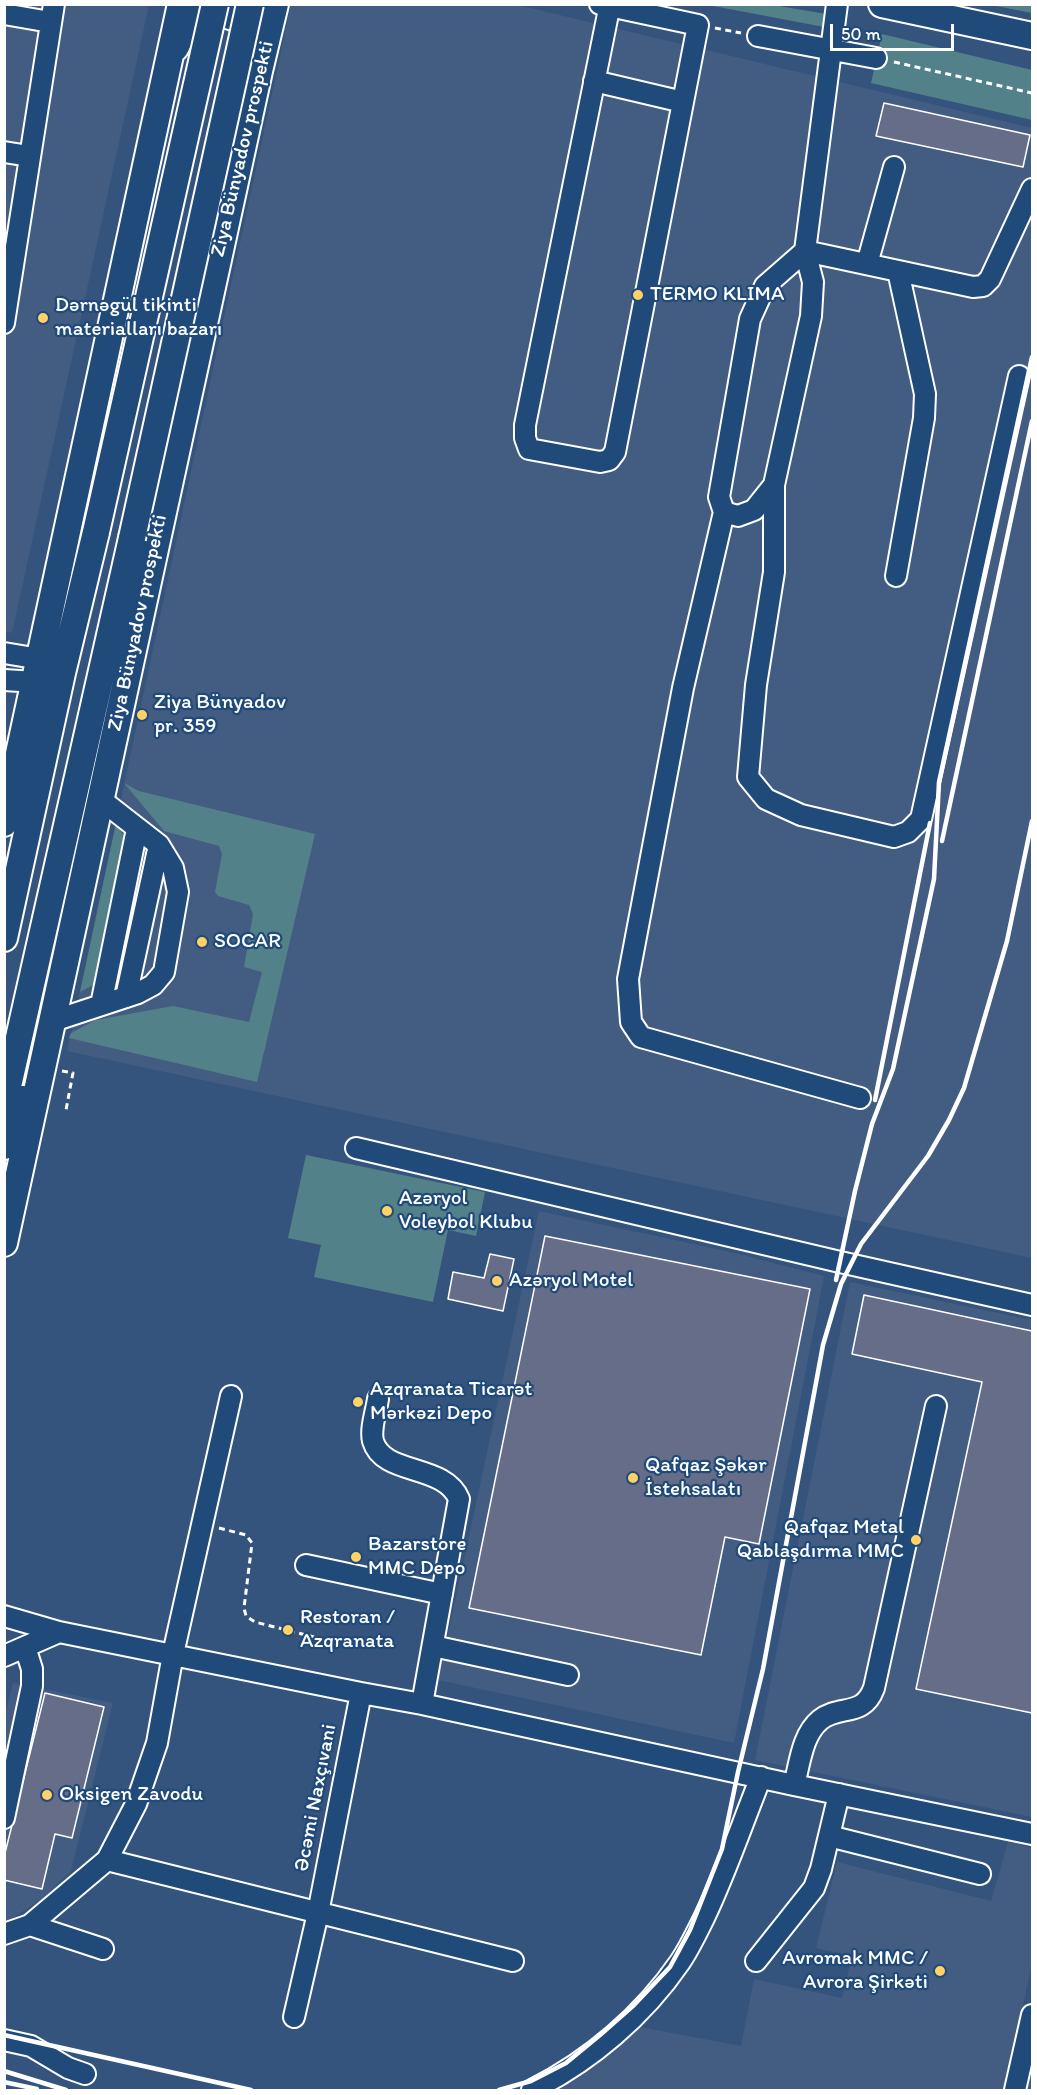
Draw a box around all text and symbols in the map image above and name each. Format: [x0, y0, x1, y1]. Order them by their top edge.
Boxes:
scale bar [833, 12, 958, 50]
text: 50 m [841, 23, 881, 45]
street label: Ziya Bünyadov prospekti [206, 39, 280, 259]
place label: TERMO KLIMA [650, 282, 784, 308]
marker: TERMO KLIMA [631, 288, 645, 302]
place label: Dərnəgül tikinti materialları bazarı [55, 293, 222, 343]
marker: Dərnəgül tikinti materialları bazarı [36, 311, 50, 325]
street label: Ziya Bünyadov prospekti [103, 512, 173, 734]
place label: Ziya Bünyadov pr. 359 [154, 690, 286, 740]
marker: Ziya Bünyadov pr. 359 [135, 708, 149, 722]
place label: SOCAR [214, 929, 281, 955]
marker: SOCAR [195, 935, 209, 949]
place label: Azəryol Voleybol Klubu [399, 1186, 533, 1236]
marker: Azəryol Voleybol Klubu [380, 1204, 394, 1218]
place label: Azəryol Motel [509, 1268, 633, 1294]
marker: Azəryol Motel [490, 1274, 504, 1288]
place label: Azqranata Ticarət Mərkəzi Depo [370, 1377, 532, 1427]
marker: Azqranata Ticarət Mərkəzi Depo [351, 1395, 365, 1409]
place label: Qafqaz Şəkər İstehsalatı [645, 1453, 766, 1503]
marker: Qafqaz Şəkər İstehsalatı [626, 1471, 640, 1485]
place label: Qafqaz Metal Qablaşdırma MMC [737, 1515, 904, 1565]
place label: Bazarstore MMC Depo [368, 1532, 466, 1582]
marker: Qafqaz Metal Qablaşdırma MMC [909, 1533, 923, 1547]
marker: Bazarstore MMC Depo [349, 1550, 363, 1564]
place label: Restoran / Azqranata [300, 1605, 395, 1655]
marker: Restoran / Azqranata [281, 1623, 295, 1637]
street label: Əcəmi Naxçıvani [289, 1722, 343, 1874]
place label: Oksigen Zavodu [59, 1782, 203, 1808]
marker: Oksigen Zavodu [40, 1788, 54, 1802]
place label: Avromak MMC / Avrora Şirkəti [782, 1946, 928, 1996]
marker: Avromak MMC / Avrora Şirkəti [933, 1964, 947, 1978]

